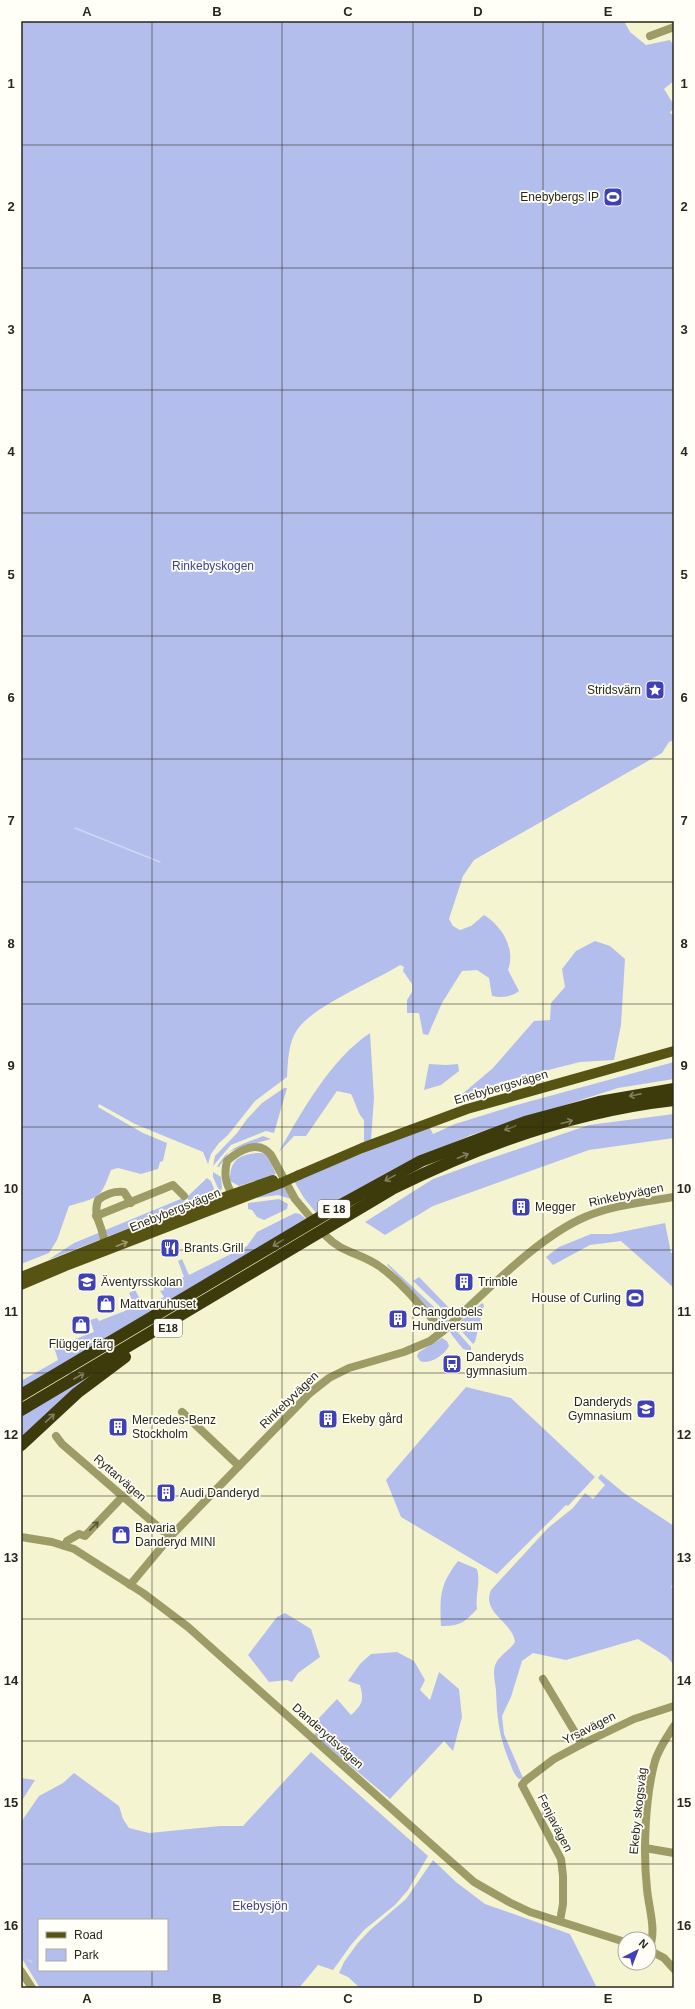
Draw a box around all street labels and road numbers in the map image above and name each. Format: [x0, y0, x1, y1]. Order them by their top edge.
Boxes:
street label: Enebybergsvägen [453, 1067, 549, 1107]
street label: Rinkebyvägen [587, 1180, 665, 1210]
street label: Enebybergsvägen [128, 1185, 222, 1235]
road number: E 18 [318, 1200, 350, 1218]
road number: E18 [154, 1319, 182, 1337]
street label: Rinkebyvägen [257, 1369, 321, 1431]
street label: Ryttarvägen [91, 1451, 149, 1505]
street label: Danderydsvägen [290, 1700, 366, 1772]
street label: Yrsavägen [560, 1709, 618, 1747]
street label: Ekeby skogsväg [626, 1767, 650, 1855]
street label: Fenjavägen [535, 1792, 575, 1854]

